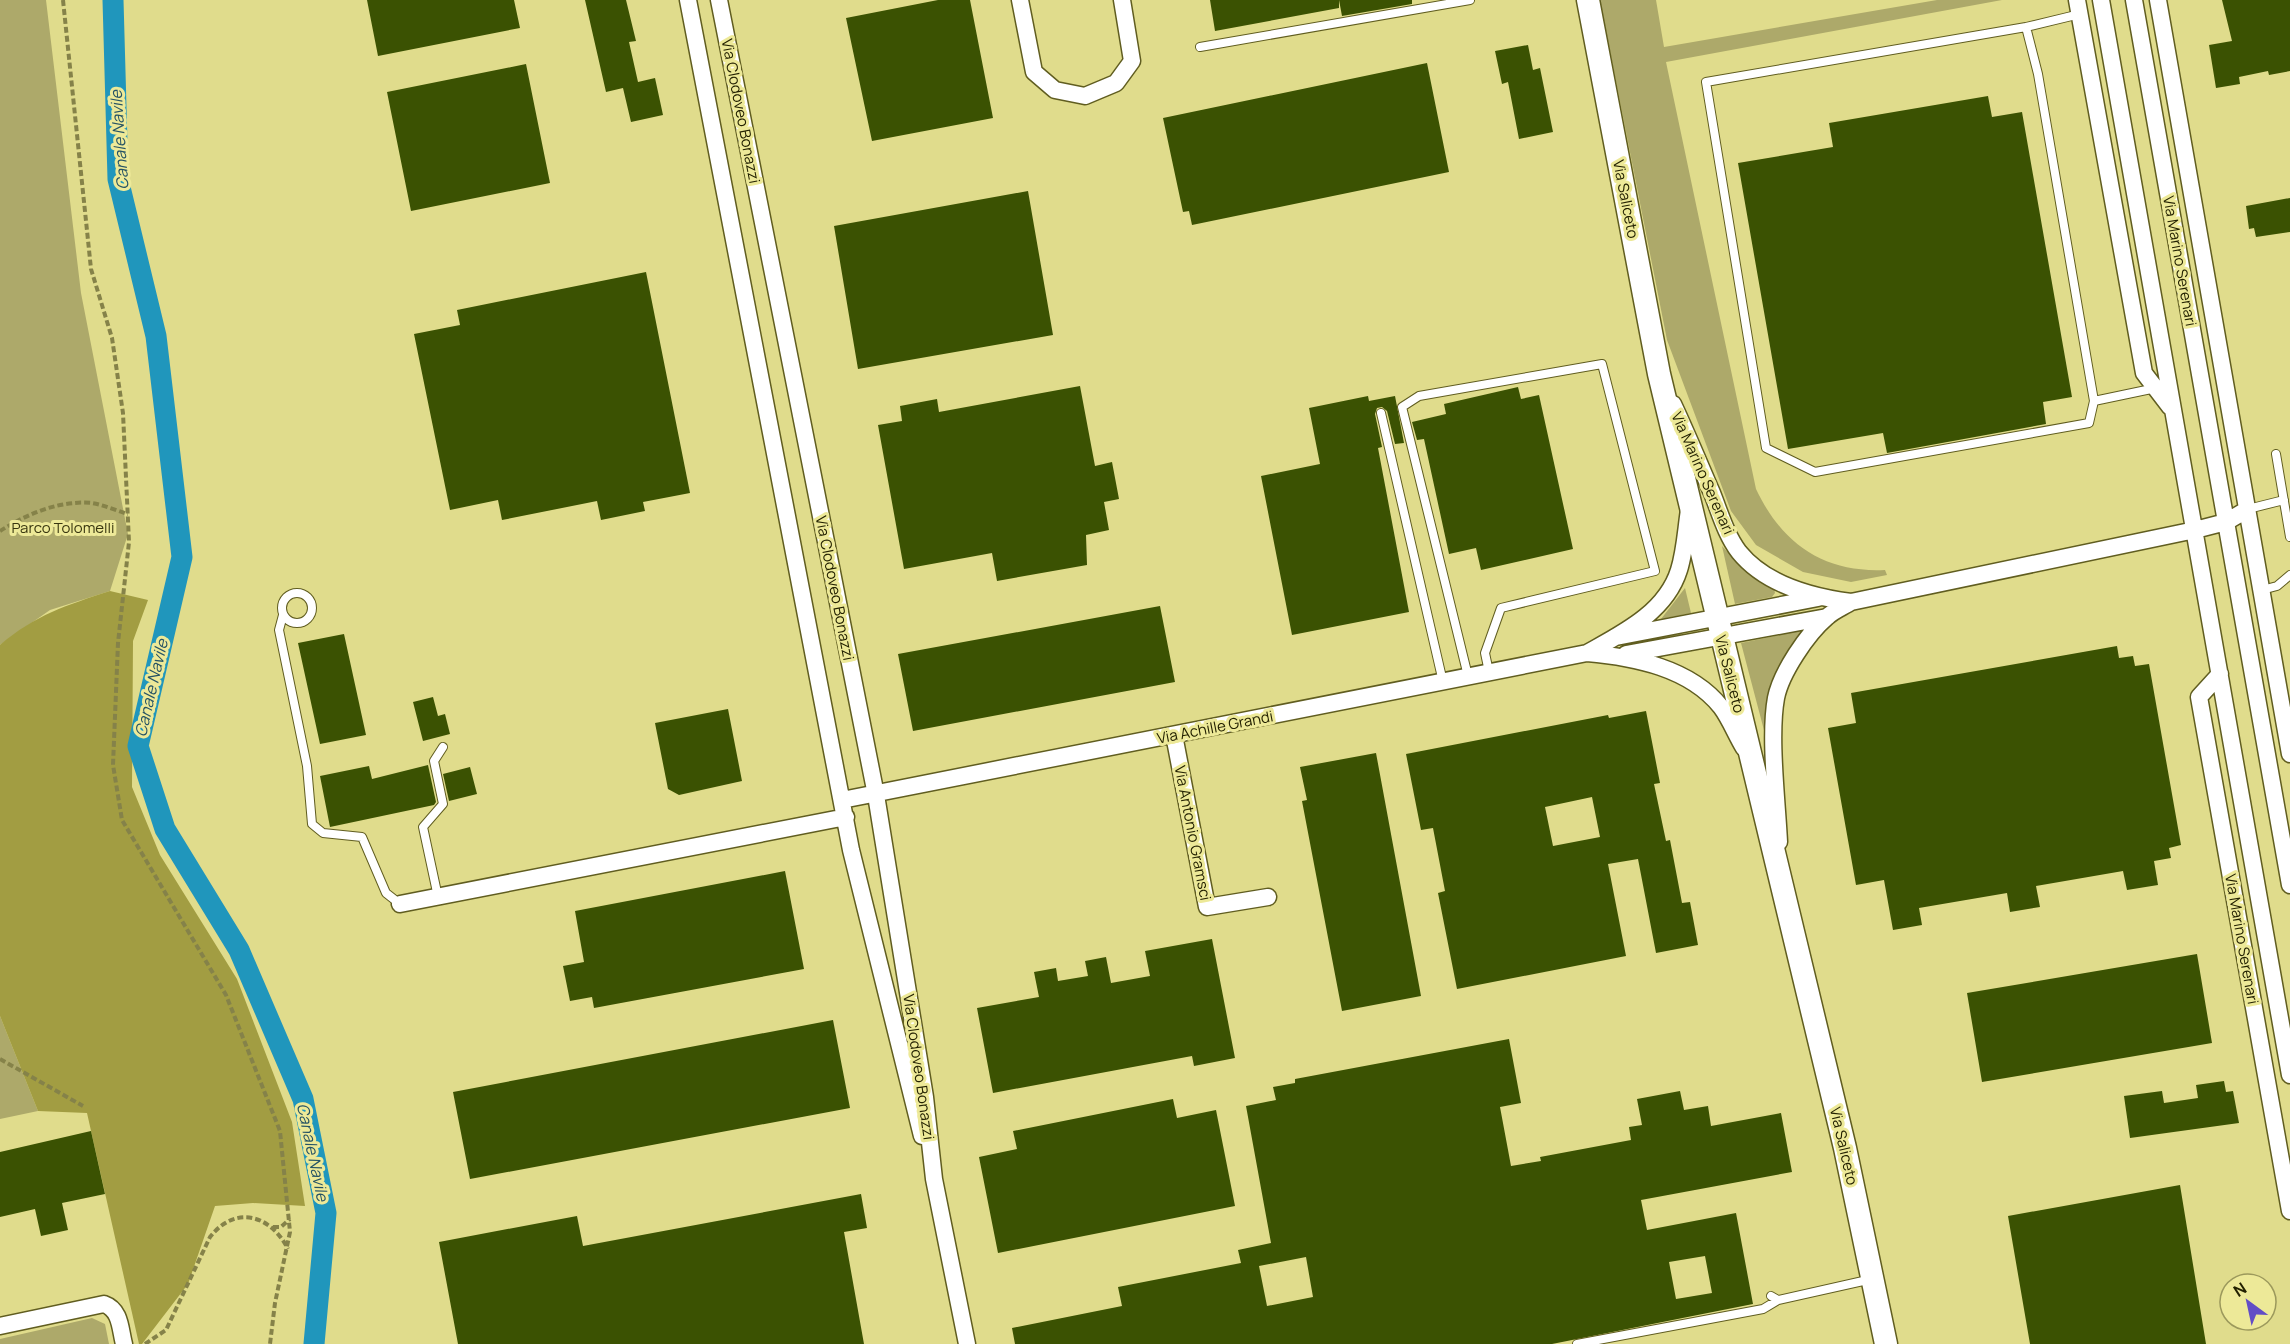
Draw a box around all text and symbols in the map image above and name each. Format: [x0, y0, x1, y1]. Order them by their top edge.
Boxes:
street label: Via Clodoveo Bonazzi [717, 37, 765, 185]
water label: Canale Navile [104, 88, 133, 190]
street label: Via Saliceto [1608, 158, 1644, 240]
street label: Via Marino Serenari [2158, 194, 2202, 328]
street label: Via Marino Serenari [1667, 408, 1739, 538]
street label: Via Clodoveo Bonazzi [811, 514, 859, 662]
park label: Parco Tolomelli [11, 517, 115, 538]
street label: Via Saliceto [1710, 633, 1750, 715]
water label: Canale Navile [129, 635, 173, 739]
street label: Via Achille Grandi [1155, 705, 1275, 749]
street label: Via Antonio Gramsci [1170, 764, 1216, 902]
street label: Via Marino Serenari [2220, 872, 2264, 1006]
street label: Via Clodoveo Bonazzi [898, 993, 940, 1141]
water label: Canale Navile [292, 1101, 334, 1205]
street label: Via Saliceto [1825, 1105, 1863, 1187]
north arrow [2218, 1272, 2278, 1332]
text: N [2229, 1277, 2251, 1302]

